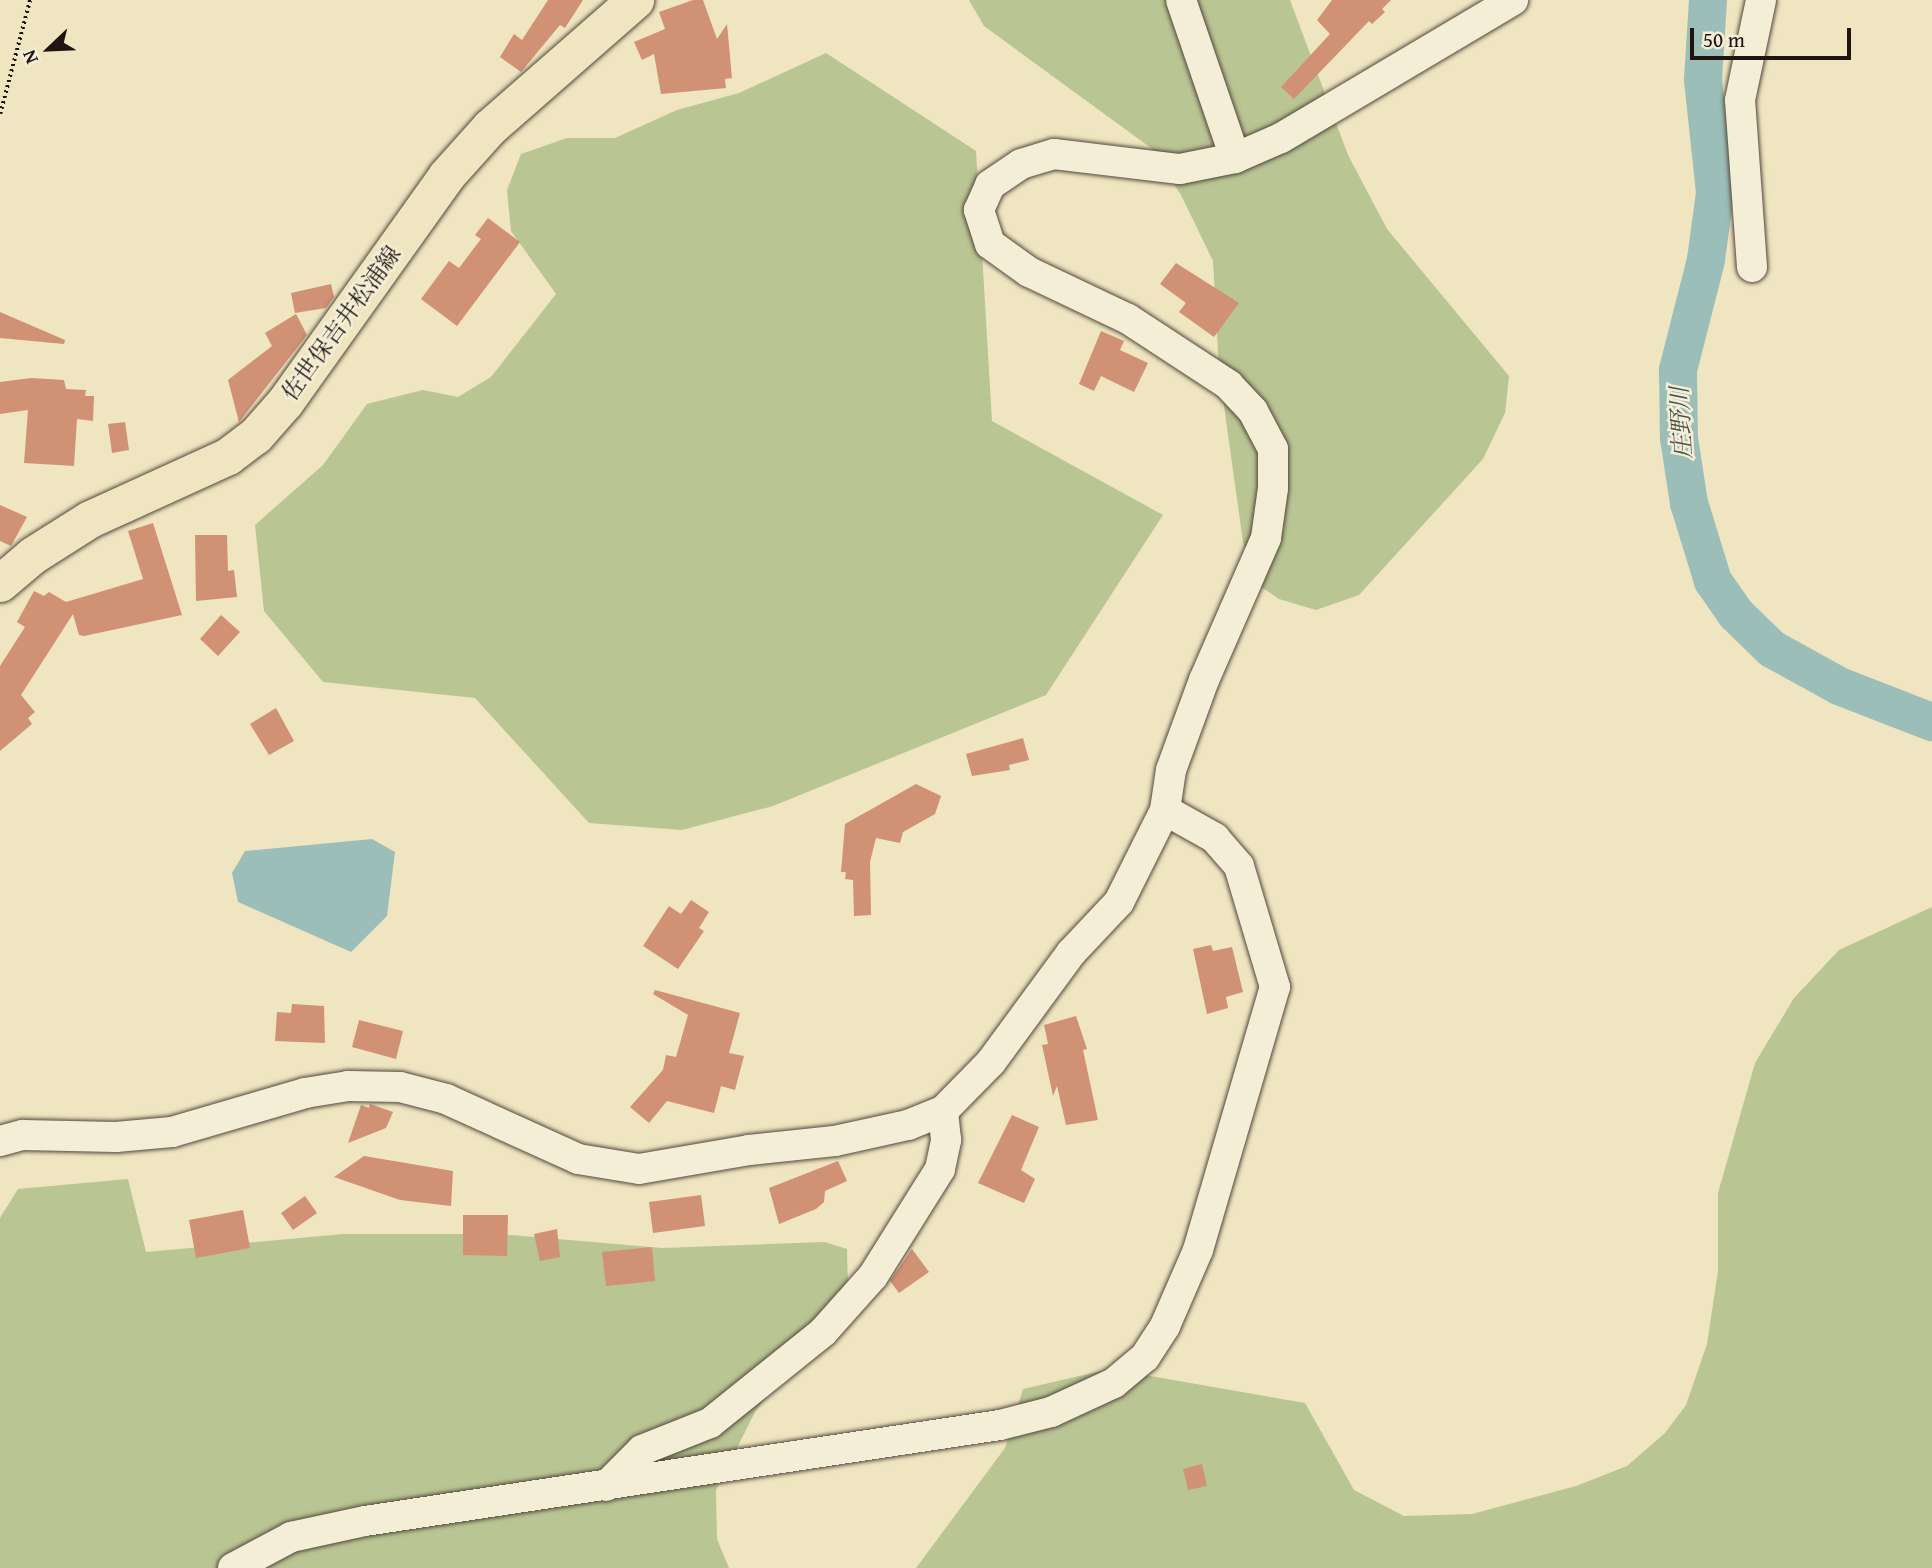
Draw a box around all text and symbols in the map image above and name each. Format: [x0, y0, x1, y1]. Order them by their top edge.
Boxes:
north arrow [14, 14, 84, 84]
scale bar [1694, 14, 1855, 58]
text: 50 m [1703, 24, 1745, 55]
text: N [14, 46, 45, 69]
street label: 佐世保吉井松浦線 [276, 240, 406, 406]
water label: 庄野川 [1665, 386, 1697, 460]

